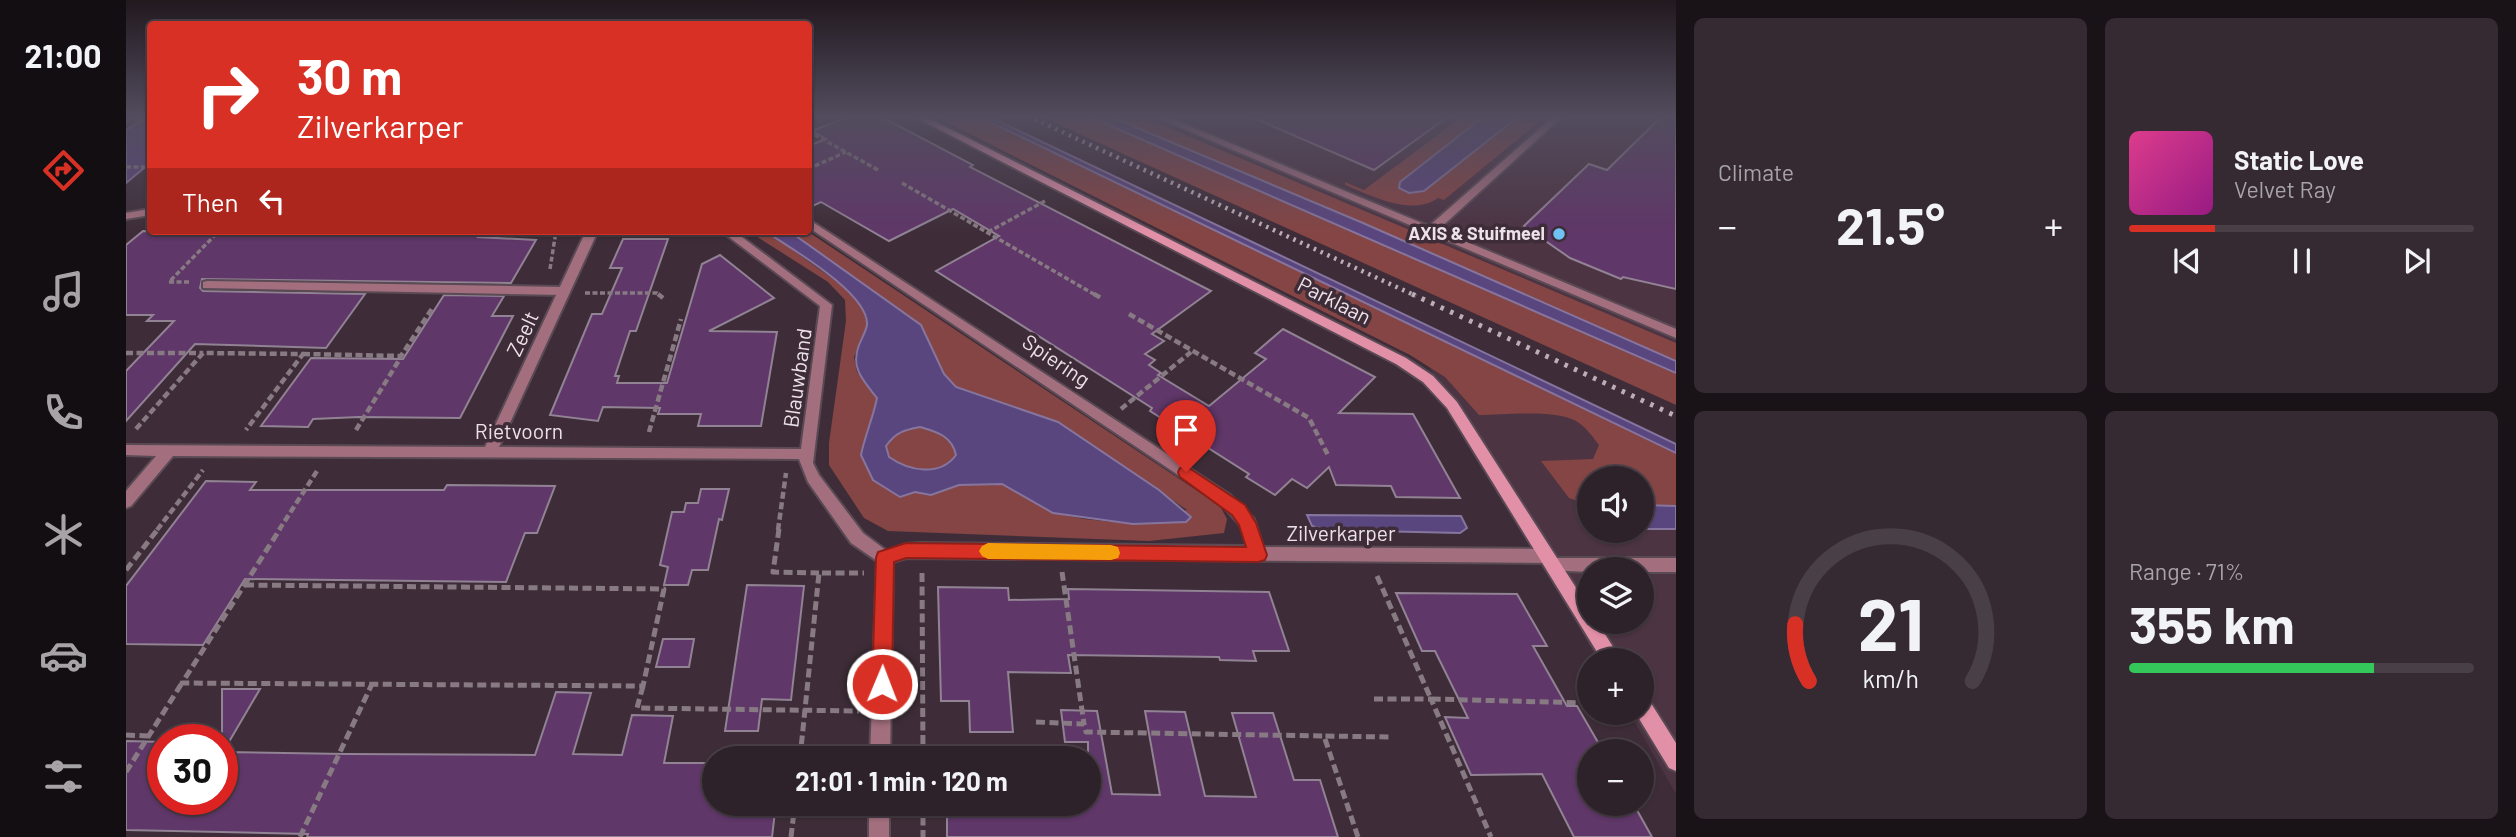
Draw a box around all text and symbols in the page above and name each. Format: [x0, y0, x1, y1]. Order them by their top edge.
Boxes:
text: 21:00 [24, 36, 102, 74]
text: 30 m [297, 46, 402, 105]
icon: right [182, 49, 273, 140]
text: Zilverkarper [297, 106, 463, 144]
text: Static Love [2234, 144, 2364, 175]
icon: directions [39, 146, 88, 195]
text: Climate [1718, 158, 1794, 186]
text: Velvet Ray [2234, 175, 2336, 203]
icon: left [253, 182, 291, 220]
text: Then [182, 186, 239, 217]
text: 21.5° [1836, 193, 1945, 255]
text: − [1718, 202, 1737, 248]
text: + [2044, 202, 2063, 248]
place label: AXIS & Stuifmeel [1408, 222, 1545, 244]
marker: AXIS & Stuifmeel [1551, 226, 1567, 242]
icon: previous [2168, 242, 2206, 280]
icon: pause [2283, 242, 2321, 280]
icon: next [2398, 242, 2436, 280]
icon: music [39, 267, 88, 316]
street label: Parklaan [1294, 271, 1376, 329]
street label: Zeelt [501, 307, 543, 360]
street label: Blauwband [777, 327, 816, 429]
street label: Spiering [1018, 328, 1095, 391]
icon: phone [39, 388, 88, 437]
pin [1156, 400, 1216, 472]
icon: arrive [1167, 411, 1205, 449]
street label: Rietvoorn [475, 418, 563, 443]
map controls [1577, 466, 1654, 816]
button: sound [1577, 466, 1654, 543]
icon: climate [39, 510, 88, 559]
street label: Zilverkarper [1286, 520, 1396, 545]
button: layers [1577, 557, 1654, 634]
text: Range · 71% [2129, 557, 2244, 585]
text: 21 [1857, 578, 1924, 666]
text: 355 km [2129, 592, 2295, 654]
icon: car [39, 631, 88, 680]
position arrow [845, 647, 919, 721]
button: + [1577, 648, 1654, 725]
text: km/h [1862, 663, 1919, 693]
speed limit sign: 30 [147, 724, 238, 815]
button: − [1577, 739, 1654, 816]
icon: filters [39, 752, 88, 801]
text: 21:01 · 1 min · 120 m [795, 765, 1008, 796]

